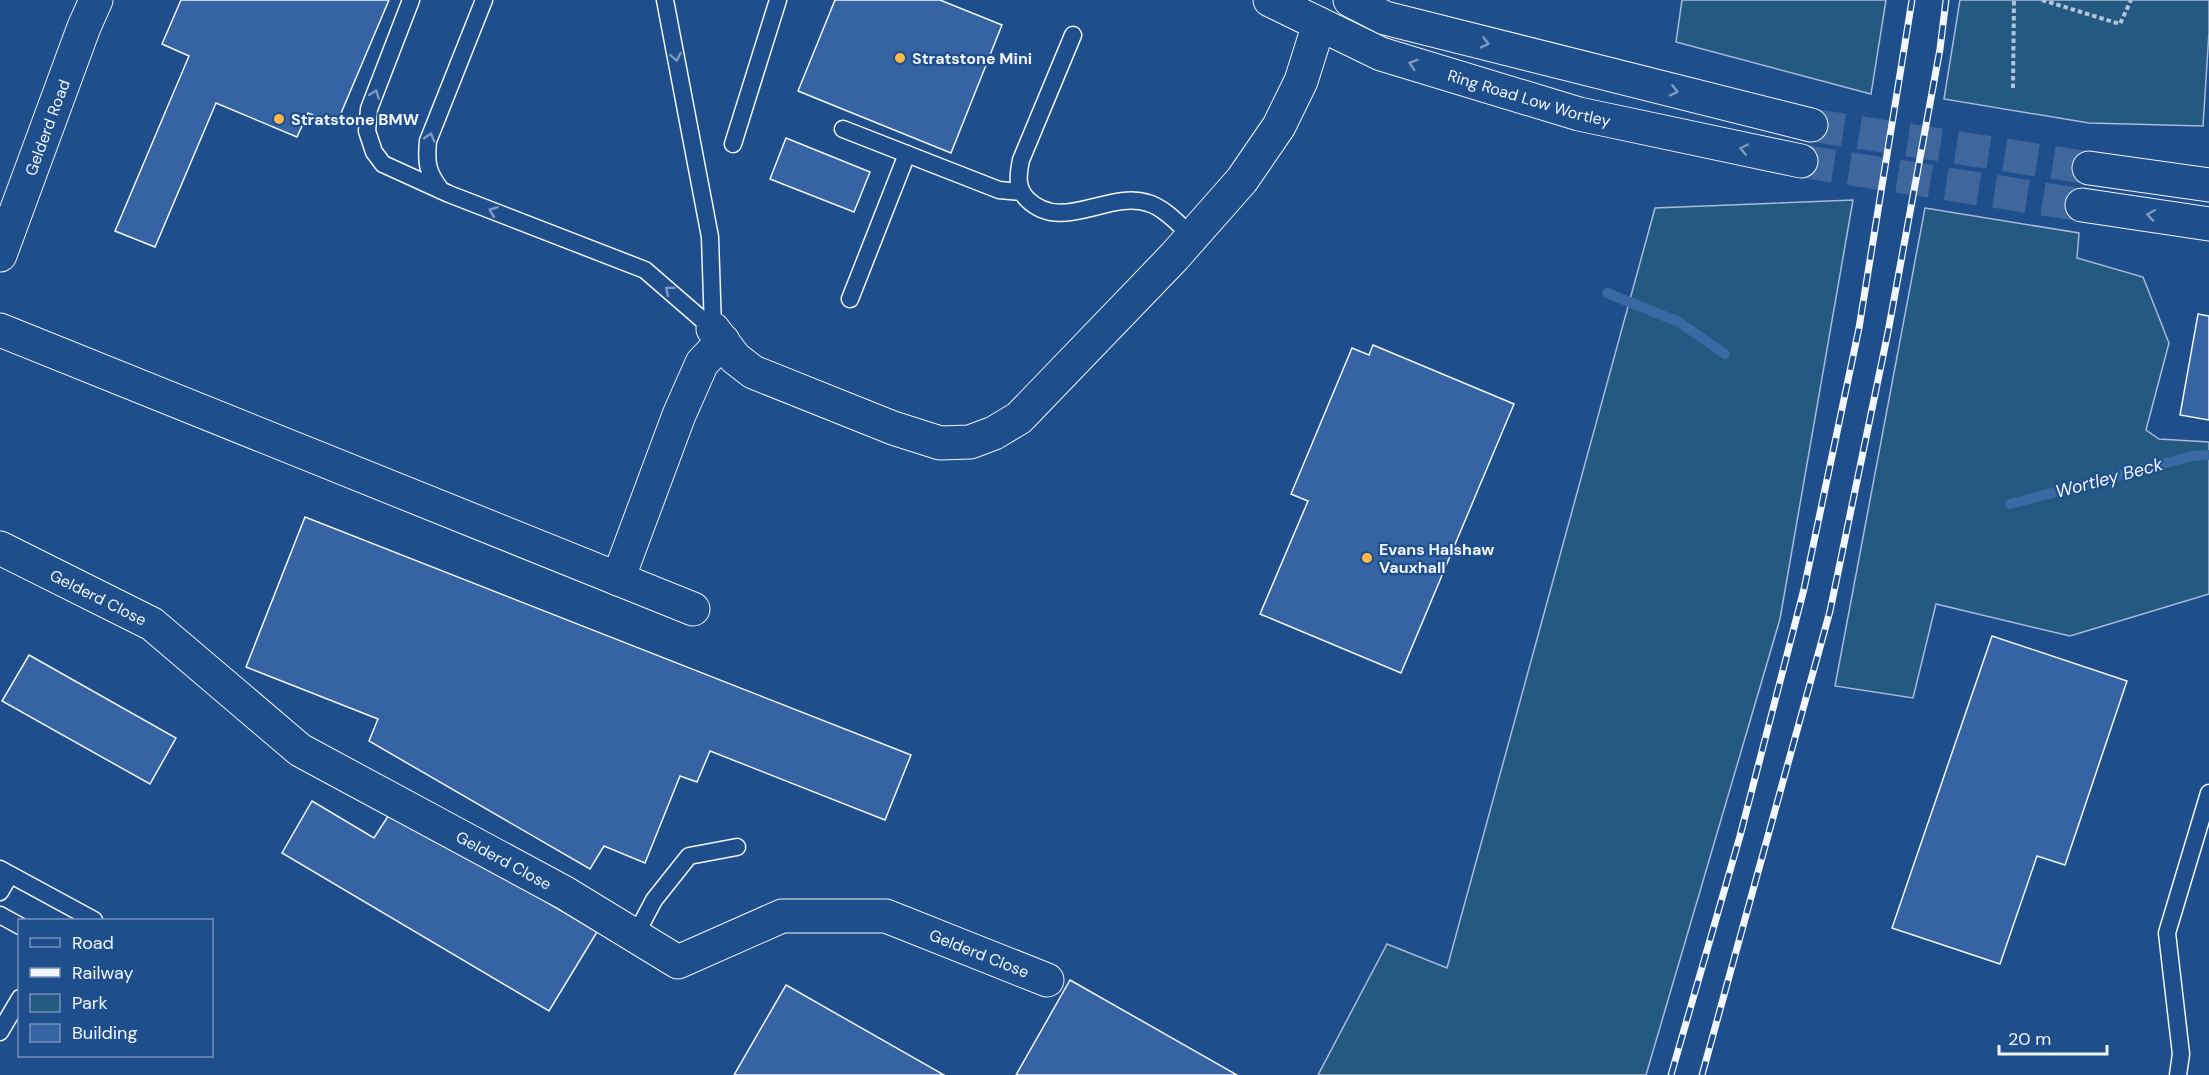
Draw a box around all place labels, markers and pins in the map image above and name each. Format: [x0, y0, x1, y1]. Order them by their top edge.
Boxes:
place label: Stratstone Mini [912, 48, 1032, 69]
marker: Stratstone Mini [893, 51, 907, 65]
place label: Stratstone BMW [291, 109, 419, 130]
marker: Stratstone BMW [272, 112, 286, 126]
place label: Evans Halshaw Vauxhall [1379, 539, 1494, 578]
marker: Evans Halshaw Vauxhall [1360, 551, 1374, 565]

